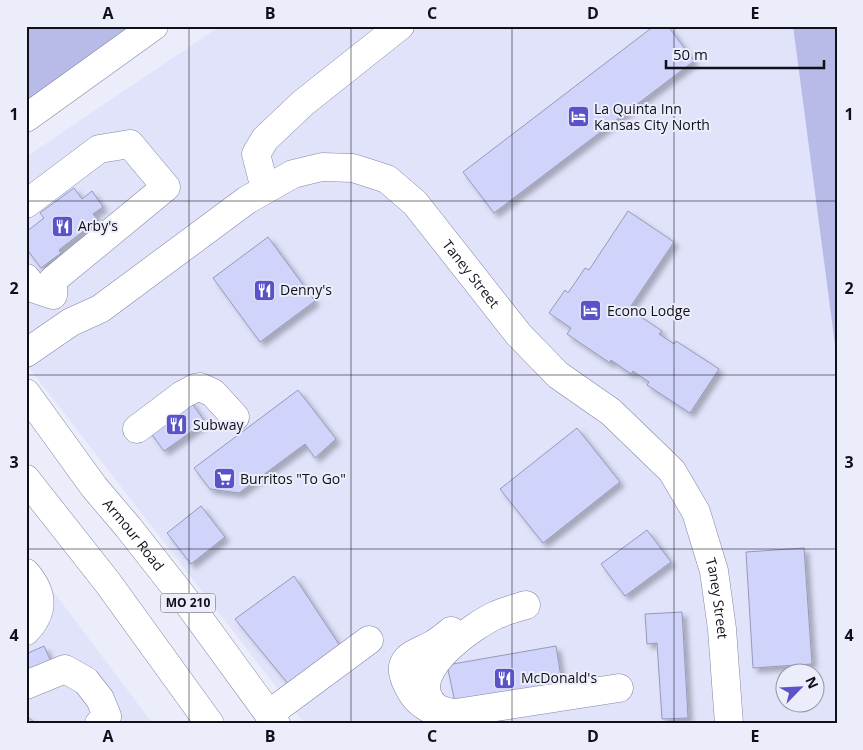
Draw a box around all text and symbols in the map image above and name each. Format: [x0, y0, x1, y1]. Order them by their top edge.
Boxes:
text: A [102, 2, 114, 24]
text: B [265, 2, 275, 24]
text: C [427, 2, 437, 24]
text: D [587, 2, 599, 24]
text: E [751, 2, 760, 24]
scale bar [666, 38, 823, 70]
text: 50 m [673, 44, 708, 64]
place label: La Quinta Inn Kansas City North [594, 99, 710, 134]
text: 1 [9, 103, 19, 125]
text: 1 [844, 103, 854, 125]
hotel icon: La Quinta Inn Kansas City North [566, 105, 590, 129]
restaurant icon: Arby's [50, 214, 74, 238]
place label: Arby's [78, 216, 118, 235]
street label: Taney Street [438, 236, 504, 312]
text: 2 [9, 277, 19, 299]
text: 2 [844, 277, 854, 299]
restaurant icon: Denny's [252, 278, 276, 302]
place label: Denny's [280, 280, 332, 299]
hotel icon: Econo Lodge [579, 299, 603, 323]
place label: Econo Lodge [607, 301, 690, 320]
restaurant icon: Subway [165, 413, 189, 437]
place label: Subway [193, 415, 244, 434]
text: 3 [9, 451, 19, 473]
text: 3 [844, 451, 854, 473]
supermarket icon: Burritos "To Go" [212, 467, 236, 491]
place label: Burritos "To Go" [240, 469, 346, 488]
street label: Armour Road [99, 494, 169, 574]
street label: Taney Street [702, 555, 733, 640]
road number: MO 210 [160, 594, 216, 612]
text: 4 [9, 624, 19, 646]
text: 4 [844, 624, 854, 646]
north arrow [776, 662, 826, 712]
restaurant icon: McDonald's [493, 666, 517, 690]
place label: McDonald's [521, 668, 597, 687]
text: N [801, 673, 823, 692]
text: A [102, 725, 114, 747]
text: B [265, 725, 275, 747]
text: C [427, 725, 437, 747]
text: D [587, 725, 599, 747]
text: E [751, 725, 760, 747]

